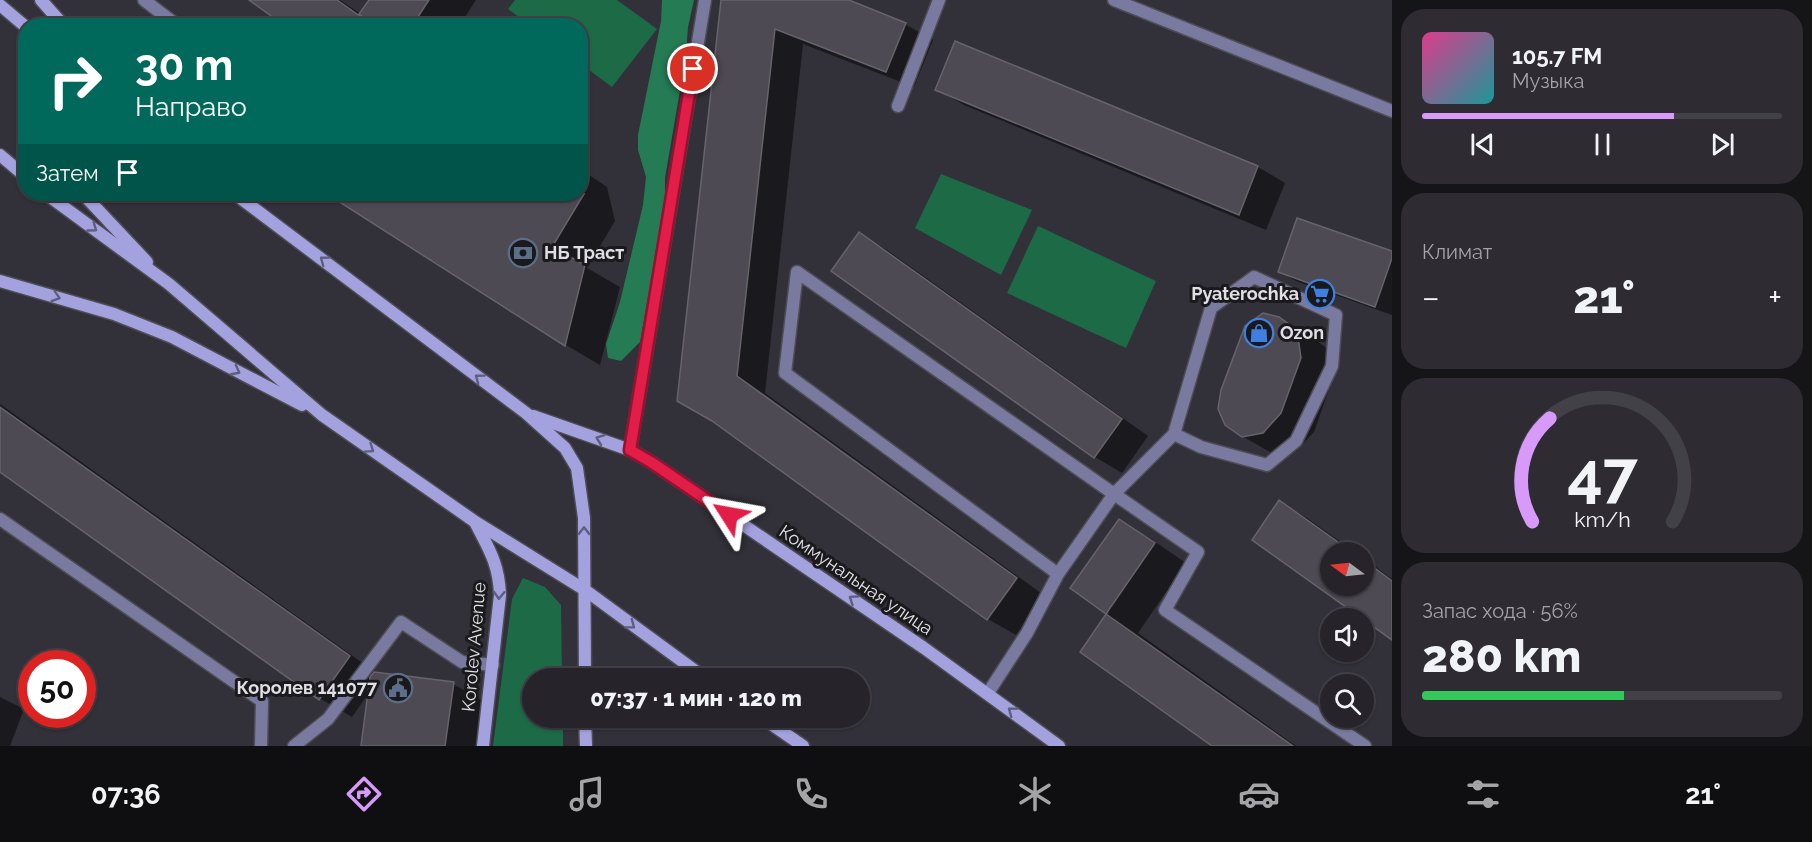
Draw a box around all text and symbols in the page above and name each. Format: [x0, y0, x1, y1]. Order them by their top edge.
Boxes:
text: 30 m [135, 41, 233, 90]
icon: right [36, 42, 114, 120]
pin [667, 43, 718, 94]
text: 105.7 FM [1512, 43, 1602, 69]
icon: arrive [676, 52, 709, 85]
text: Музыка [1512, 69, 1584, 93]
text: Направо [135, 91, 247, 122]
icon: previous [1466, 128, 1499, 161]
icon: pause [1586, 128, 1619, 161]
icon: next [1706, 128, 1739, 161]
icon: arrive [111, 156, 144, 189]
text: Затем [36, 160, 99, 186]
one-way arrow [86, 221, 97, 232]
bank icon: НБ Траст [507, 237, 539, 269]
text: Климат [1422, 240, 1492, 264]
place label: НБ Траст [544, 242, 624, 263]
one-way arrow [319, 257, 330, 268]
text: 21° [1573, 271, 1635, 324]
supermarket icon: Pyaterochka [1304, 278, 1336, 310]
text: − [1422, 278, 1440, 317]
text: + [1768, 278, 1782, 317]
place label: Pyaterochka [1191, 283, 1299, 304]
one-way arrow [50, 290, 61, 302]
shop icon: Ozon [1243, 317, 1275, 349]
place label: Ozon [1280, 322, 1324, 343]
one-way arrow [230, 364, 240, 375]
one-way arrow [475, 374, 486, 385]
one-way arrow [595, 434, 606, 447]
text: 47 [1567, 437, 1638, 511]
one-way arrow [363, 442, 374, 453]
position arrow [697, 483, 761, 547]
text: km/h [1574, 508, 1630, 533]
street label: Коммунальная улица [776, 520, 937, 639]
one-way arrow [578, 527, 590, 536]
north arrow [1320, 542, 1374, 596]
map controls [1320, 542, 1374, 728]
street label: Korolev Avenue [457, 581, 490, 713]
one-way arrow [493, 591, 505, 600]
one-way arrow [848, 595, 859, 606]
text: Запас хода · 56% [1422, 599, 1578, 623]
button: sound [1320, 608, 1374, 662]
one-way arrow [625, 618, 636, 629]
text: 280 km [1422, 630, 1581, 683]
speed limit sign: 50 [18, 650, 96, 728]
public building icon: Королев 141077 [382, 672, 414, 704]
button: search [1320, 674, 1374, 728]
place label: Королев 141077 [237, 677, 378, 698]
text: 07:37 · 1 мин · 120 m [590, 685, 802, 711]
one-way arrow [1008, 707, 1019, 718]
icon: directions [343, 773, 385, 815]
icon: music [566, 773, 608, 815]
icon: phone [790, 773, 832, 815]
icon: climate [1014, 773, 1056, 815]
icon: car [1238, 773, 1280, 815]
icon: filters [1462, 773, 1504, 815]
text: 07:36 [91, 779, 161, 810]
text: 21° [1685, 779, 1721, 810]

